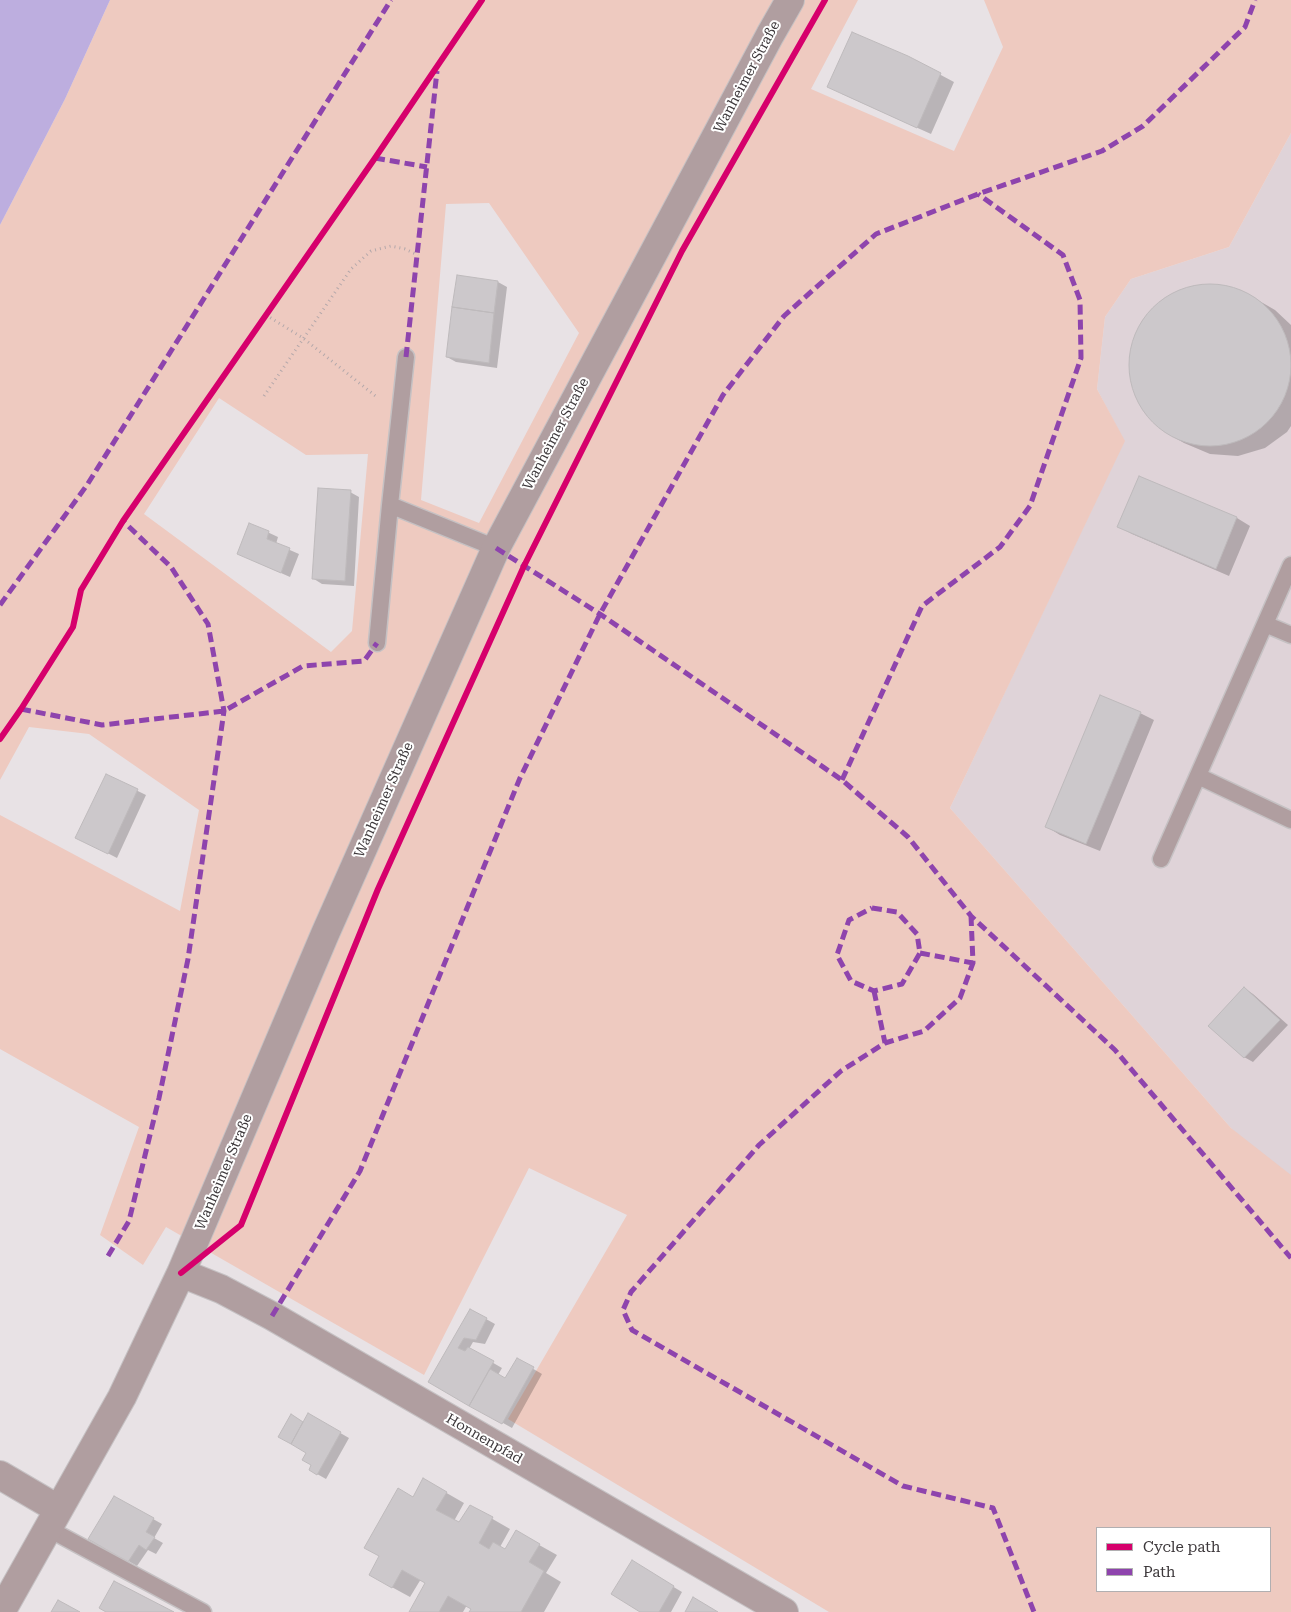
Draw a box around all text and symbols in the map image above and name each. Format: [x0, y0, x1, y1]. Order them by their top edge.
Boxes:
street label: Wanheimer Straße [710, 18, 784, 136]
street label: Wanheimer Straße [519, 375, 593, 493]
street label: Wanheimer Straße [351, 740, 417, 860]
street label: Wanheimer Straße [192, 1111, 256, 1233]
street label: Honnenpfad [443, 1410, 525, 1468]
legend [1096, 1527, 1271, 1592]
text: Cycle path [1143, 1538, 1220, 1556]
text: Path [1143, 1563, 1176, 1581]

